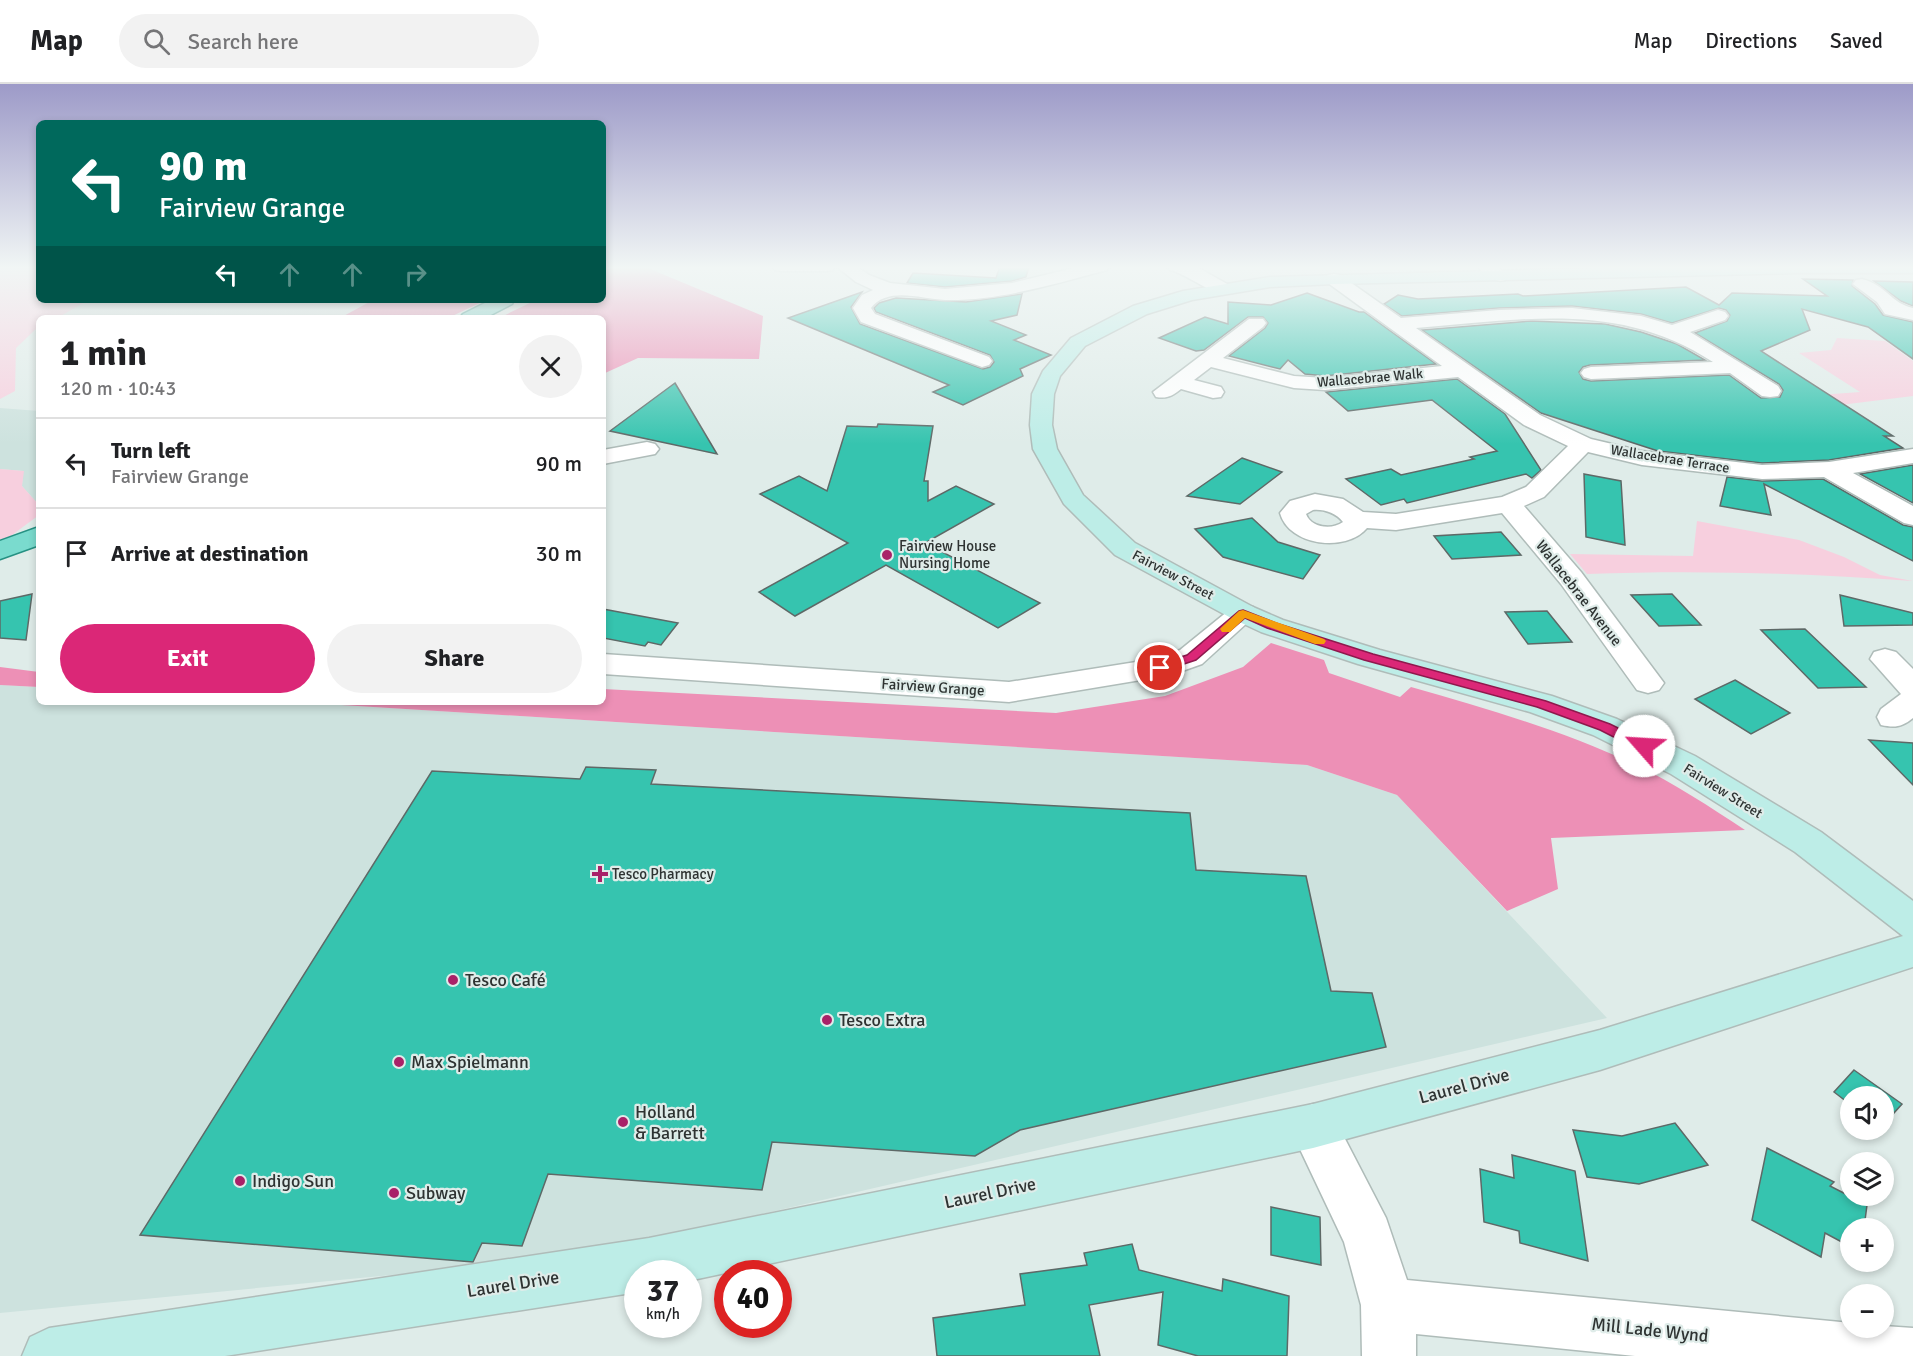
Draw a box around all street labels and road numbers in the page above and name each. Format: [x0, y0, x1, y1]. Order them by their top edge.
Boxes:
street label: Wallacebrae Walk [1316, 365, 1424, 391]
street label: Wallacebrae Terrace [1609, 441, 1731, 477]
street label: Wallacebrae Avenue [1532, 537, 1626, 649]
street label: Fairview Street [1129, 546, 1217, 604]
street label: Fairview Grange [881, 674, 985, 700]
street label: Fairview Street [1680, 760, 1766, 822]
street label: Laurel Drive [1416, 1063, 1512, 1109]
street label: Laurel Drive [942, 1173, 1038, 1213]
street label: Laurel Drive [465, 1266, 561, 1302]
street label: Mill Lade Wynd [1590, 1313, 1710, 1347]

